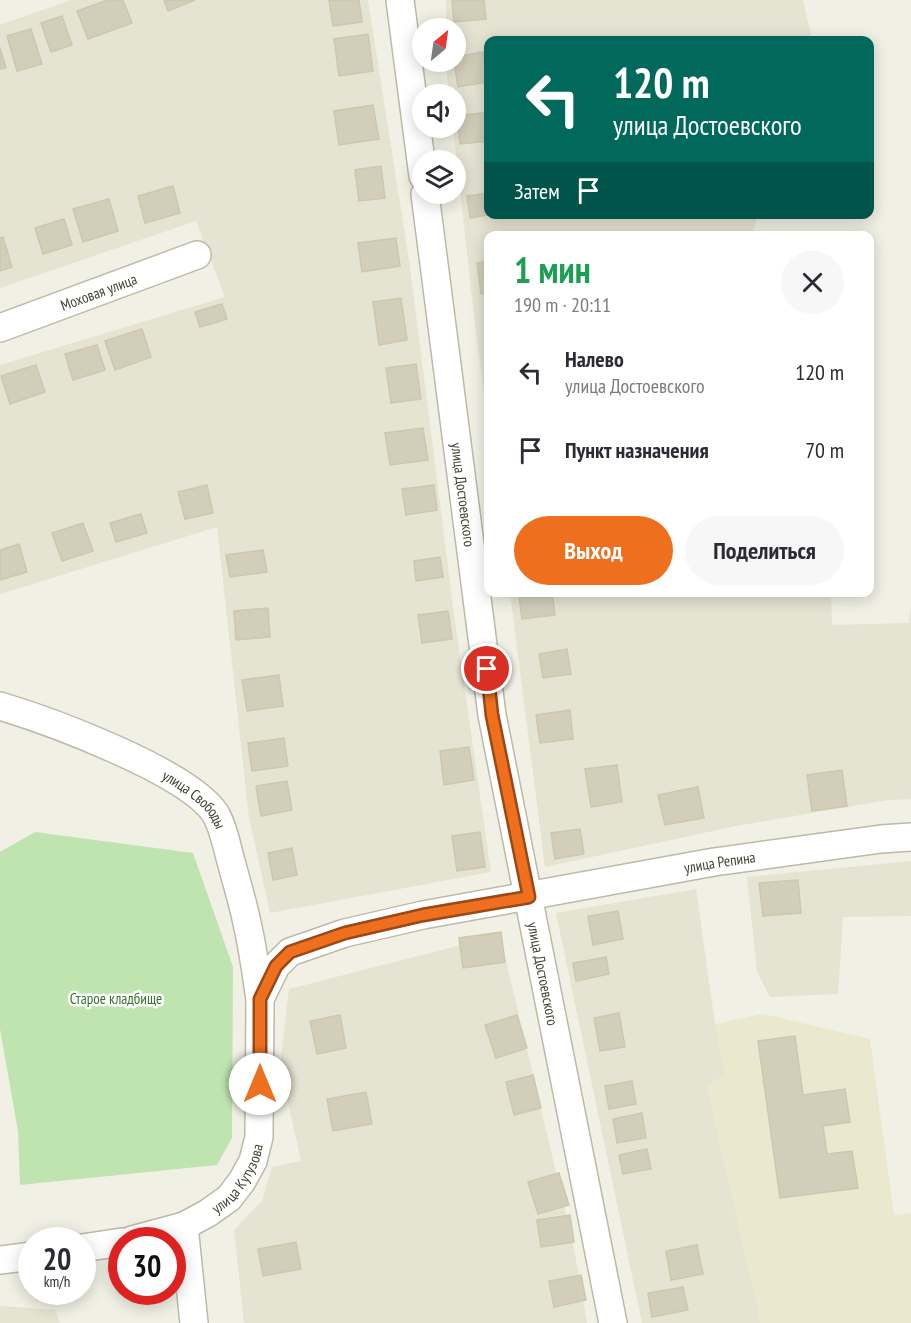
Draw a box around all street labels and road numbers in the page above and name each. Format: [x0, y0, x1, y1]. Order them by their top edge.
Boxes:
street label: Моховая улица [58, 269, 139, 314]
street label: улица Достоевского [448, 441, 480, 548]
street label: улица Свободы [159, 765, 231, 831]
street label: улица Репина [682, 847, 757, 877]
street label: улица Достоевского [524, 920, 563, 1027]
street label: улица Кутузова [208, 1142, 266, 1217]

